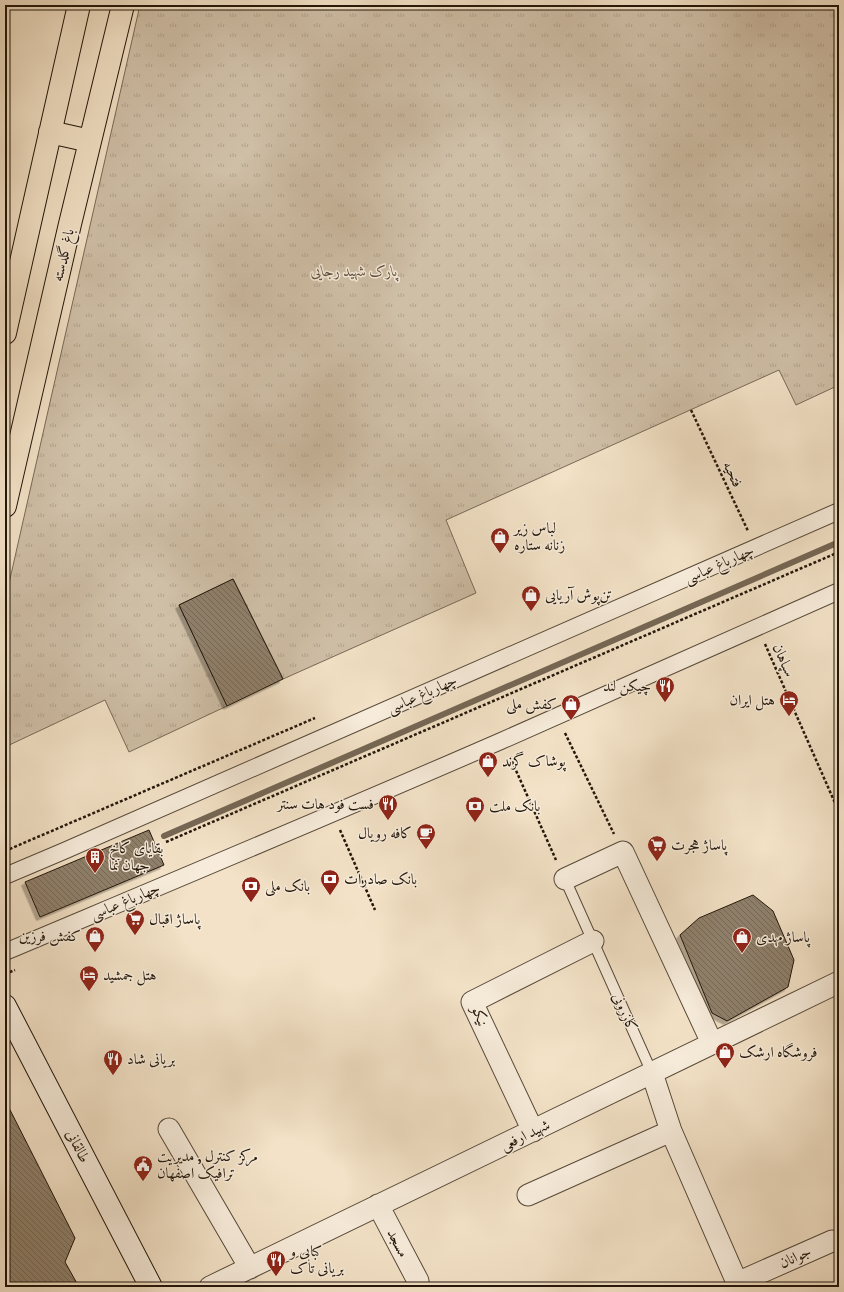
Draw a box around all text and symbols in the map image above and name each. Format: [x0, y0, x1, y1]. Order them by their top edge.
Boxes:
street label: باغ گلدسته [48, 227, 82, 284]
park label: پارک شهید رجایی [310, 262, 399, 282]
street label: فتحیه [718, 458, 747, 490]
place label: لباس زیر زنانه ستاره [512, 519, 565, 555]
shop icon: لباس زیر زنانه ستاره [489, 526, 511, 554]
street label: چهارباغ عباسی [681, 541, 758, 591]
shop icon: تن‌پوش آریایی [520, 584, 542, 612]
place label: تن‌پوش آریایی [545, 586, 612, 606]
street label: سپاهان [768, 641, 799, 680]
street label: چهارباغ عباسی [384, 671, 461, 721]
restaurant icon: چیکن لند [654, 675, 676, 703]
place label: چیکن لند [603, 677, 651, 696]
hotel icon: هتل ایران [778, 689, 800, 717]
place label: هتل ایران [729, 691, 775, 711]
shop icon: کفش ملی [560, 693, 582, 721]
place label: کفش ملی [506, 695, 557, 715]
shop icon: پوشاک گرند [477, 750, 499, 778]
place label: پوشاک گرند [502, 751, 567, 772]
restaurant icon: فست فود هات سنتر [377, 793, 399, 821]
place label: فست فود هات سنتر [275, 795, 374, 814]
bank icon: بانک ملت [464, 795, 486, 823]
place label: بانک ملت [489, 797, 541, 816]
cafe icon: کافه رویال [415, 822, 437, 850]
place label: کافه رویال [358, 824, 412, 843]
supermarket icon: پاساژ هجرت [646, 834, 668, 862]
place label: پاساژ هجرت [671, 836, 728, 856]
place label: بقایای کاخ جهان نما [109, 839, 164, 875]
building icon: بقایای کاخ جهان نما [84, 846, 106, 874]
bank icon: بانک صادرات [319, 868, 341, 896]
place label: بانک صادرات [344, 870, 417, 889]
bank icon: بانک ملی [240, 875, 262, 903]
place label: بانک ملی [265, 877, 310, 897]
street label: چهارباغ عباسی [87, 878, 164, 927]
supermarket icon: پاساژ اقبال [124, 908, 146, 936]
place label: پاساژ اقبال [149, 910, 201, 930]
shop icon: کفش فرزین [84, 925, 106, 953]
shop icon: پاساژ مهدی [731, 926, 753, 954]
place label: کفش فرزین [19, 927, 81, 946]
place label: پاساژ مهدی [756, 928, 811, 948]
hotel icon: هتل جمشید [78, 964, 100, 992]
place label: هتل جمشید [103, 966, 157, 986]
street label: کازرونی [608, 990, 641, 1035]
street label: نیکو [466, 1001, 492, 1029]
shop icon: فروشگاه ارشک [714, 1041, 736, 1069]
place label: فروشگاه ارشک [739, 1042, 817, 1062]
restaurant icon: بریانی شاد [102, 1048, 124, 1076]
place label: بریانی شاد [127, 1050, 176, 1069]
street label: شهید ارفعی [497, 1115, 554, 1156]
street label: طالقانی [61, 1126, 94, 1166]
place label: مرکز کنترل , مدیریت ترافیک اصفهان [157, 1147, 258, 1183]
public building icon: مرکز کنترل , مدیریت ترافیک اصفهان [132, 1154, 154, 1182]
street label: مسجد [382, 1226, 413, 1261]
place label: کبابی و بریانی تاک [288, 1242, 344, 1278]
street label: جوانان [776, 1242, 814, 1273]
restaurant icon: کبابی و بریانی تاک [265, 1249, 287, 1277]

